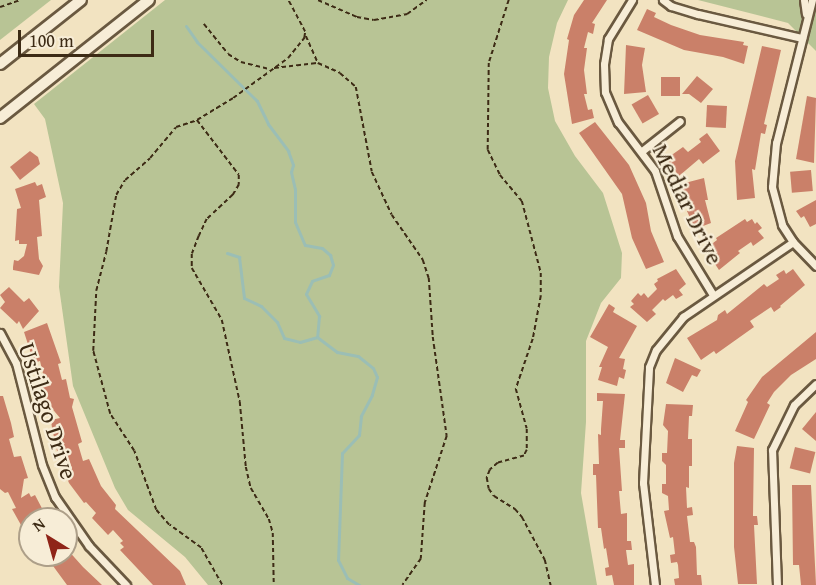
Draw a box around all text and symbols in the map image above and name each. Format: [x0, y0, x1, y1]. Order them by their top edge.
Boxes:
scale bar [21, 18, 158, 56]
text: 100 m [29, 27, 74, 54]
street label: Mediar Drive [646, 139, 730, 269]
street label: Ustilago Drive [12, 339, 84, 483]
north arrow [18, 507, 78, 567]
text: N [27, 511, 50, 537]

